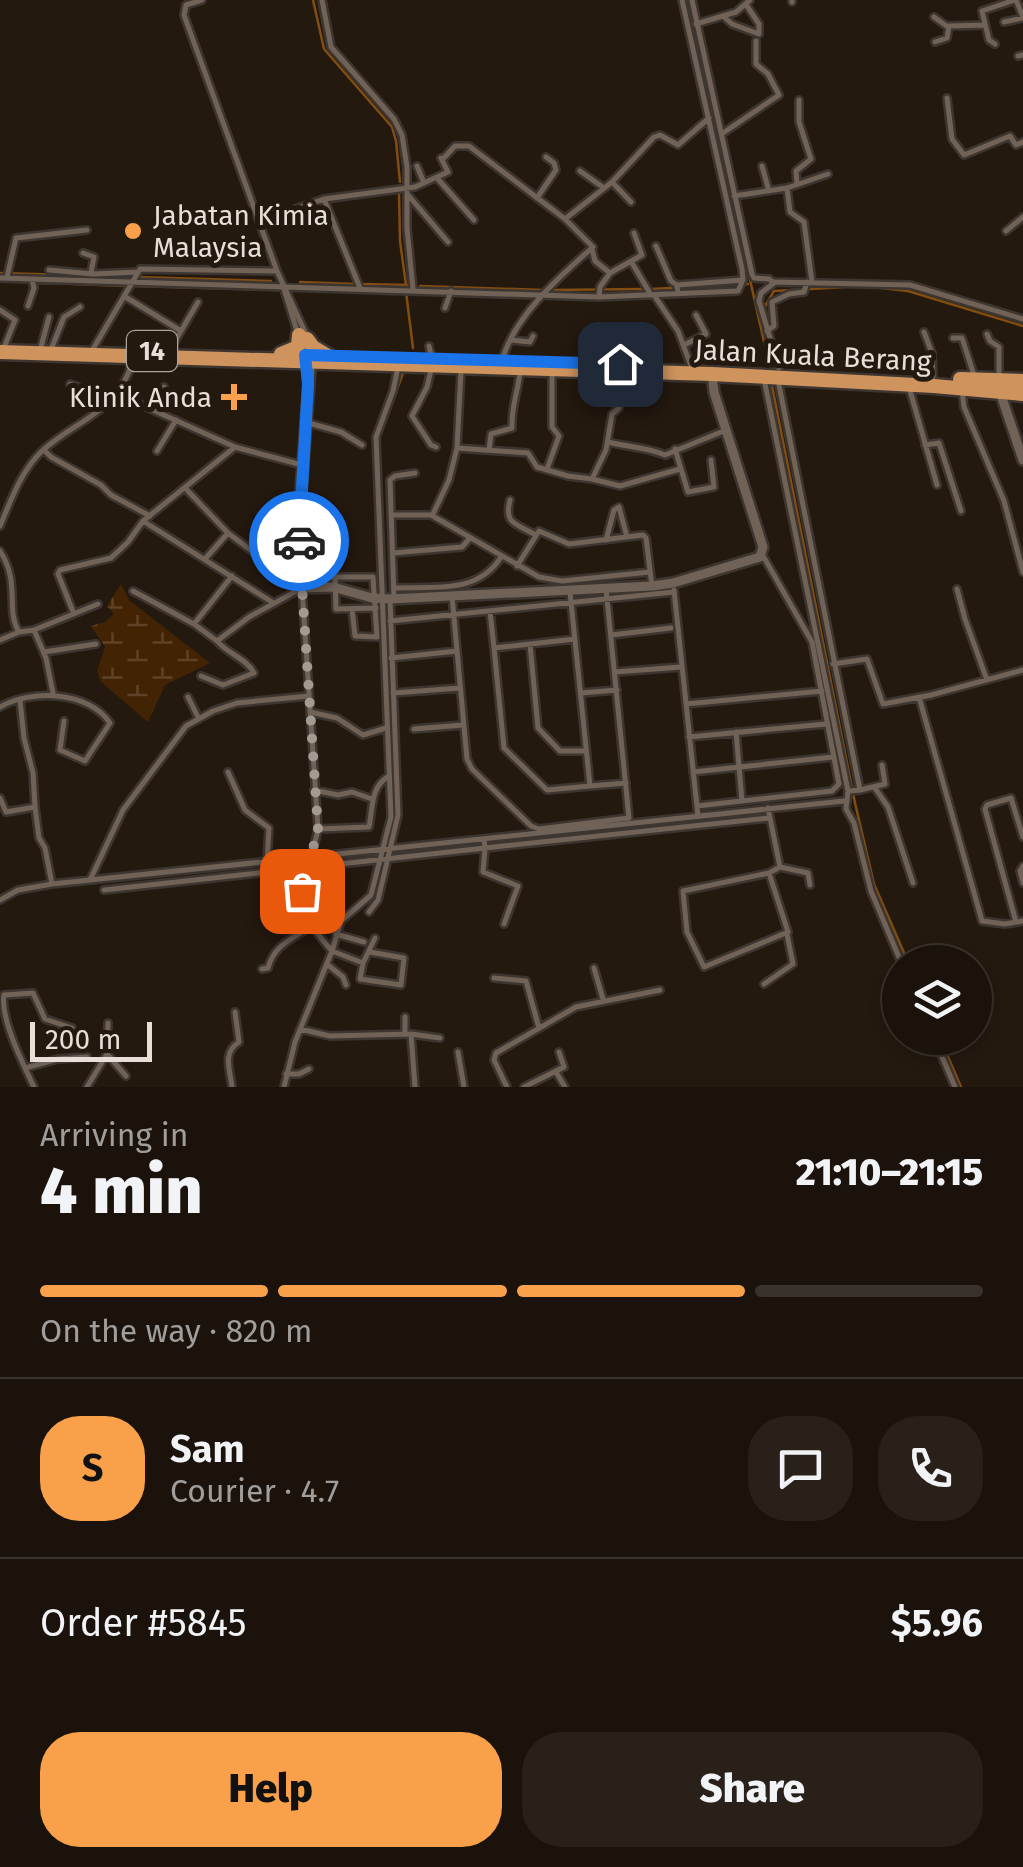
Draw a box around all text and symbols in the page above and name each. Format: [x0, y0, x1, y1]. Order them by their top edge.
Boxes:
place label: Jabatan Kimia Malaysia [153, 199, 329, 264]
marker: Jabatan Kimia Malaysia [122, 220, 144, 242]
pin [578, 322, 663, 407]
road number: 14 [127, 331, 177, 371]
street label: Jalan Kuala Berang [694, 333, 933, 378]
icon: home [593, 337, 648, 392]
place label: Klinik Anda [69, 381, 212, 414]
marker: Klinik Anda [221, 384, 247, 410]
courier [249, 491, 349, 591]
icon: car [272, 514, 327, 569]
pin [260, 849, 345, 934]
icon: bag [275, 864, 330, 919]
map controls [882, 945, 992, 1055]
button: layers [882, 945, 992, 1055]
scale bar [30, 1017, 152, 1062]
text: 200 m [45, 1023, 122, 1056]
text: Arriving in [40, 1116, 188, 1154]
text: 21:10–21:15 [796, 1149, 983, 1195]
text: 4 min [40, 1152, 203, 1230]
text: On the way · 820 m [40, 1312, 312, 1350]
button: chat [748, 1416, 853, 1521]
button: phone [878, 1416, 983, 1521]
text: Sam [170, 1426, 245, 1472]
text: S [82, 1445, 103, 1491]
text: Courier · 4.7 [170, 1472, 339, 1510]
text: Order #5845 [40, 1600, 247, 1646]
text: $5.96 [891, 1600, 983, 1646]
button: Help [40, 1732, 502, 1847]
button: Share [522, 1732, 983, 1847]

